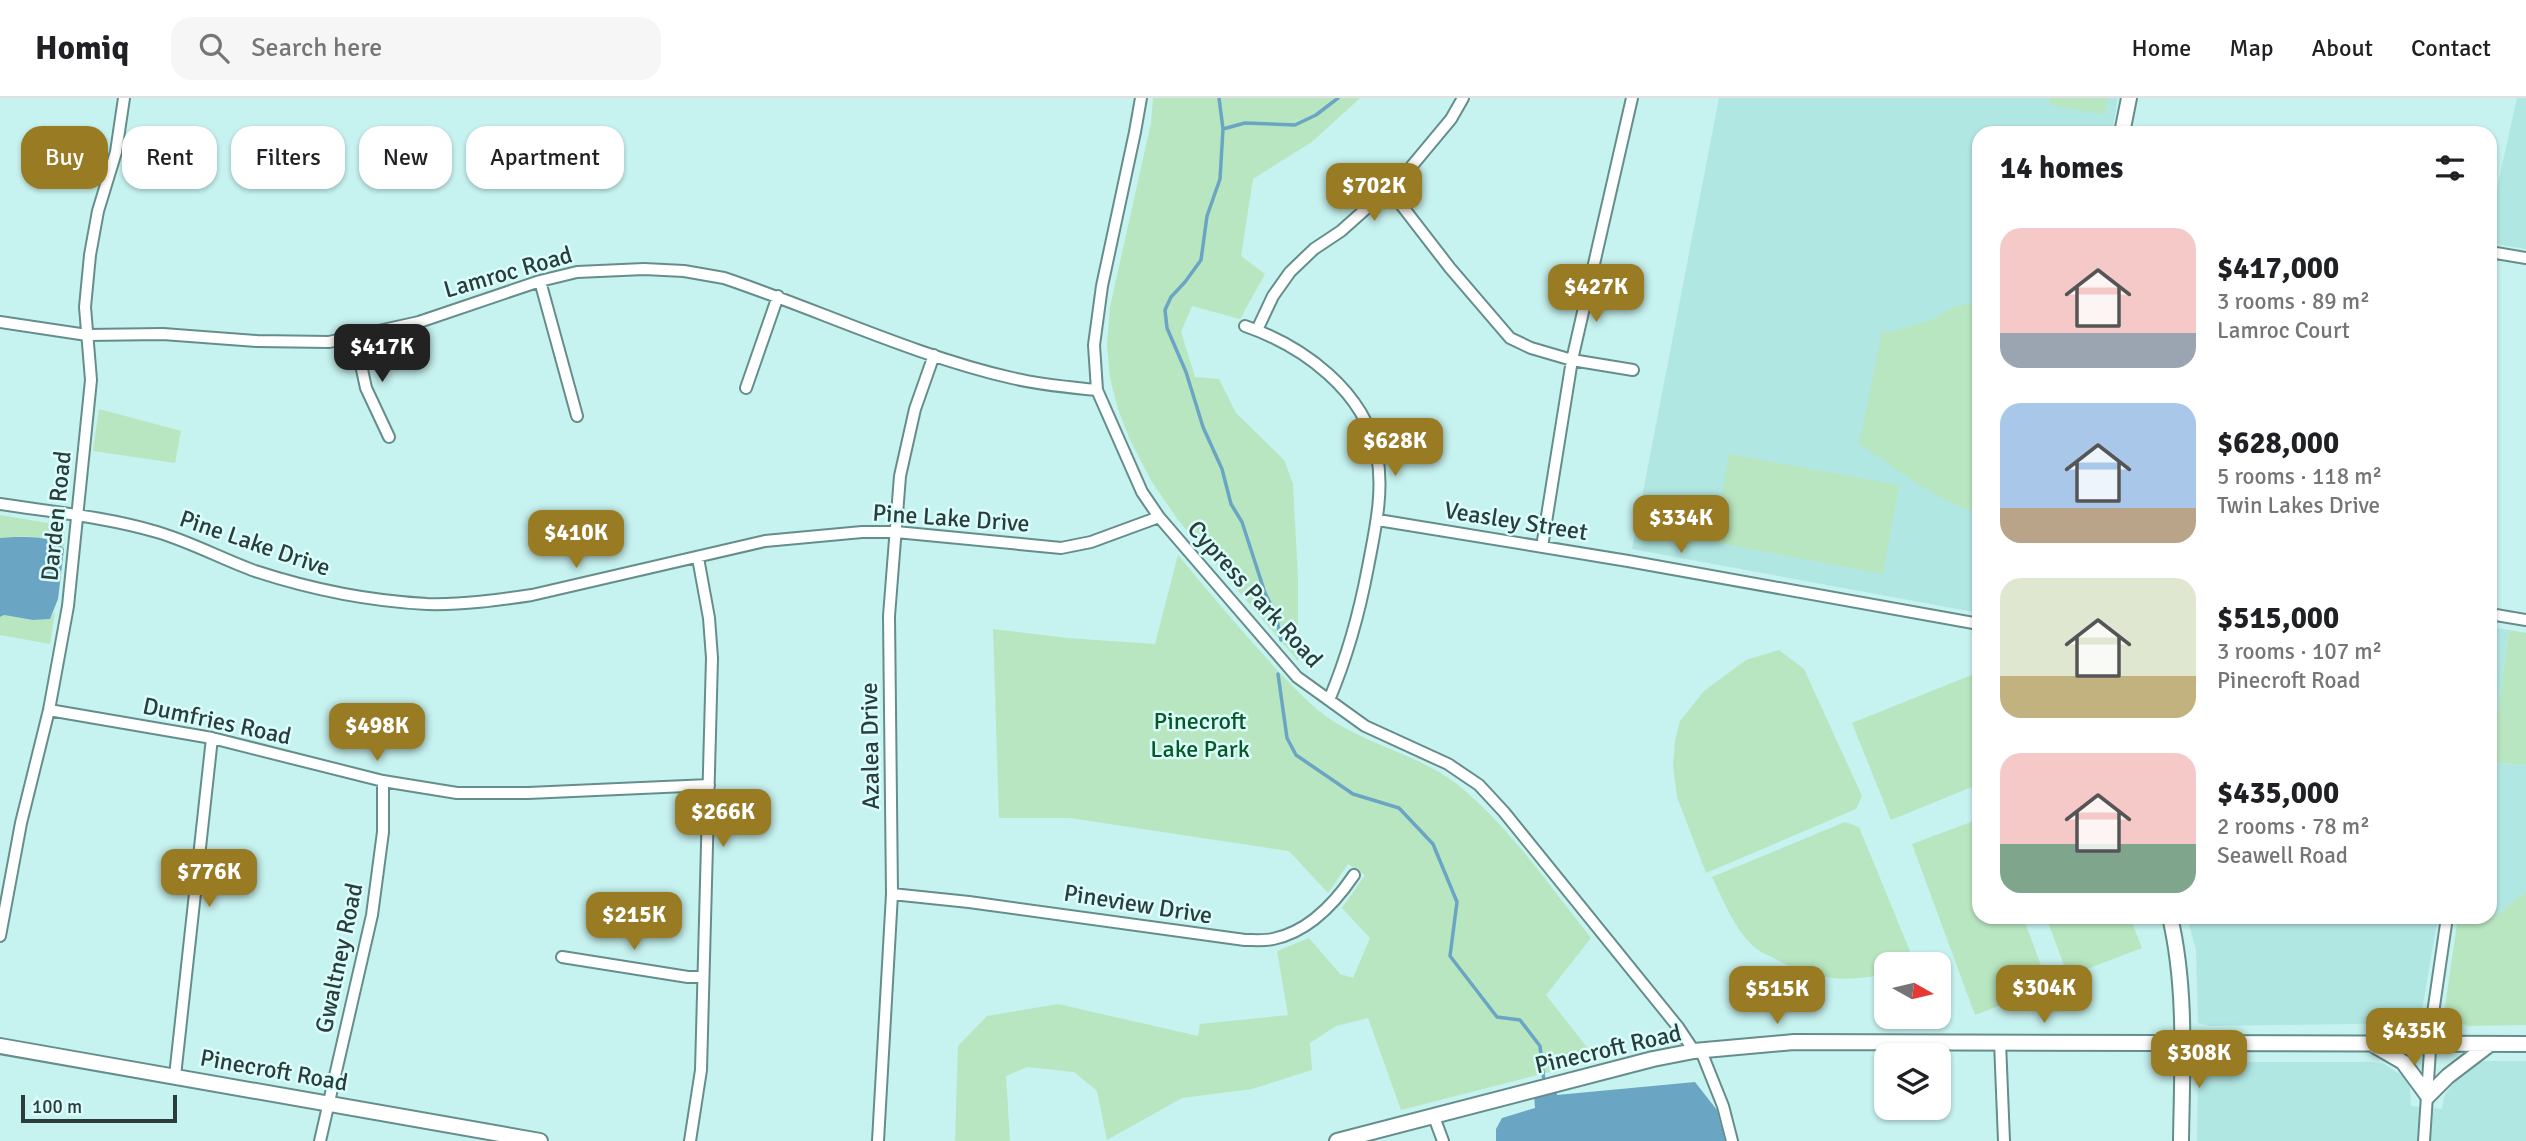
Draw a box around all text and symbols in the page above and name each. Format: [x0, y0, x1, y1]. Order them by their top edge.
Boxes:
search box [171, 17, 661, 80]
text: Homiq [35, 28, 129, 69]
icon: search [195, 29, 233, 67]
text: Search here [251, 32, 382, 64]
text: Home [2131, 33, 2191, 63]
text: Map [2229, 33, 2274, 63]
text: About [2312, 33, 2373, 63]
text: Contact [2411, 33, 2491, 63]
chip: Buy [21, 126, 108, 189]
chip: Rent [122, 126, 217, 189]
chip: Filters [231, 126, 345, 189]
chip: New [359, 126, 452, 189]
chip: Apartment [466, 126, 624, 189]
icon: filters [2431, 149, 2469, 187]
text: 14 homes [2000, 150, 2123, 187]
pin: $702K [1325, 164, 1423, 223]
text: $702K [1342, 171, 1406, 200]
street label: Lamroc Road [440, 239, 576, 305]
text: $417,000 [2217, 250, 2339, 287]
icon: home [2056, 256, 2140, 340]
pin: $427K [1547, 264, 1645, 324]
text: $427K [1564, 272, 1628, 301]
text: 3 rooms · 89 m² [2217, 287, 2370, 316]
text: Lamroc Court [2217, 316, 2350, 345]
pin: $417K [333, 324, 431, 384]
text: $417K [350, 332, 414, 361]
pin: $628K [1346, 418, 1444, 478]
text: $628,000 [2217, 425, 2339, 462]
text: $628K [1363, 426, 1427, 455]
icon: home [2056, 431, 2140, 515]
street label: Darden Road [34, 449, 78, 583]
text: 5 rooms · 118 m² [2217, 462, 2382, 491]
text: Twin Lakes Drive [2217, 491, 2380, 520]
street label: Veasley Street [1442, 495, 1590, 547]
pin: $334K [1632, 496, 1730, 555]
street label: Pine Lake Drive [871, 498, 1031, 538]
street label: Pine Lake Drive [176, 503, 334, 583]
text: $334K [1649, 503, 1713, 532]
pin: $410K [527, 510, 625, 570]
street label: Cypress Park Road [1181, 514, 1329, 674]
text: $410K [544, 518, 608, 547]
text: $515,000 [2217, 600, 2339, 637]
icon: home [2056, 606, 2140, 690]
text: 3 rooms · 107 m² [2217, 637, 2382, 666]
text: Pinecroft Road [2217, 666, 2360, 695]
street label: Azalea Drive [854, 682, 886, 810]
street label: Dumfries Road [140, 691, 294, 751]
pin: $498K [328, 704, 426, 763]
park label: Pinecroft Lake Park [1150, 706, 1250, 764]
text: $498K [345, 711, 409, 740]
text: $435,000 [2217, 775, 2339, 812]
icon: home [2056, 781, 2140, 865]
pin: $266K [674, 790, 772, 849]
text: $266K [691, 797, 755, 826]
text: 2 rooms · 78 m² [2217, 812, 2370, 841]
text: Seawell Road [2217, 841, 2348, 870]
pin: $776K [160, 850, 258, 909]
text: $776K [177, 857, 241, 886]
street label: Pineview Drive [1062, 877, 1214, 931]
street label: Gwaltney Road [308, 880, 370, 1036]
pin: $215K [585, 892, 683, 952]
text: $215K [602, 900, 666, 929]
north arrow [1874, 952, 1951, 1029]
map controls [1874, 952, 1951, 1120]
pin: $304K [1995, 965, 2093, 1025]
pin: $515K [1728, 967, 1826, 1026]
text: $304K [2012, 973, 2076, 1002]
text: $515K [1745, 974, 1809, 1003]
pin: $435K [2365, 1009, 2463, 1068]
text: $435K [2382, 1016, 2446, 1045]
street label: Pinecroft Road [1532, 1018, 1684, 1080]
pin: $308K [2150, 1030, 2248, 1090]
text: $308K [2167, 1038, 2231, 1067]
street label: Pinecroft Road [198, 1042, 350, 1098]
button: layers [1874, 1043, 1951, 1120]
scale bar [21, 1092, 177, 1124]
text: 100 m [32, 1095, 82, 1119]

